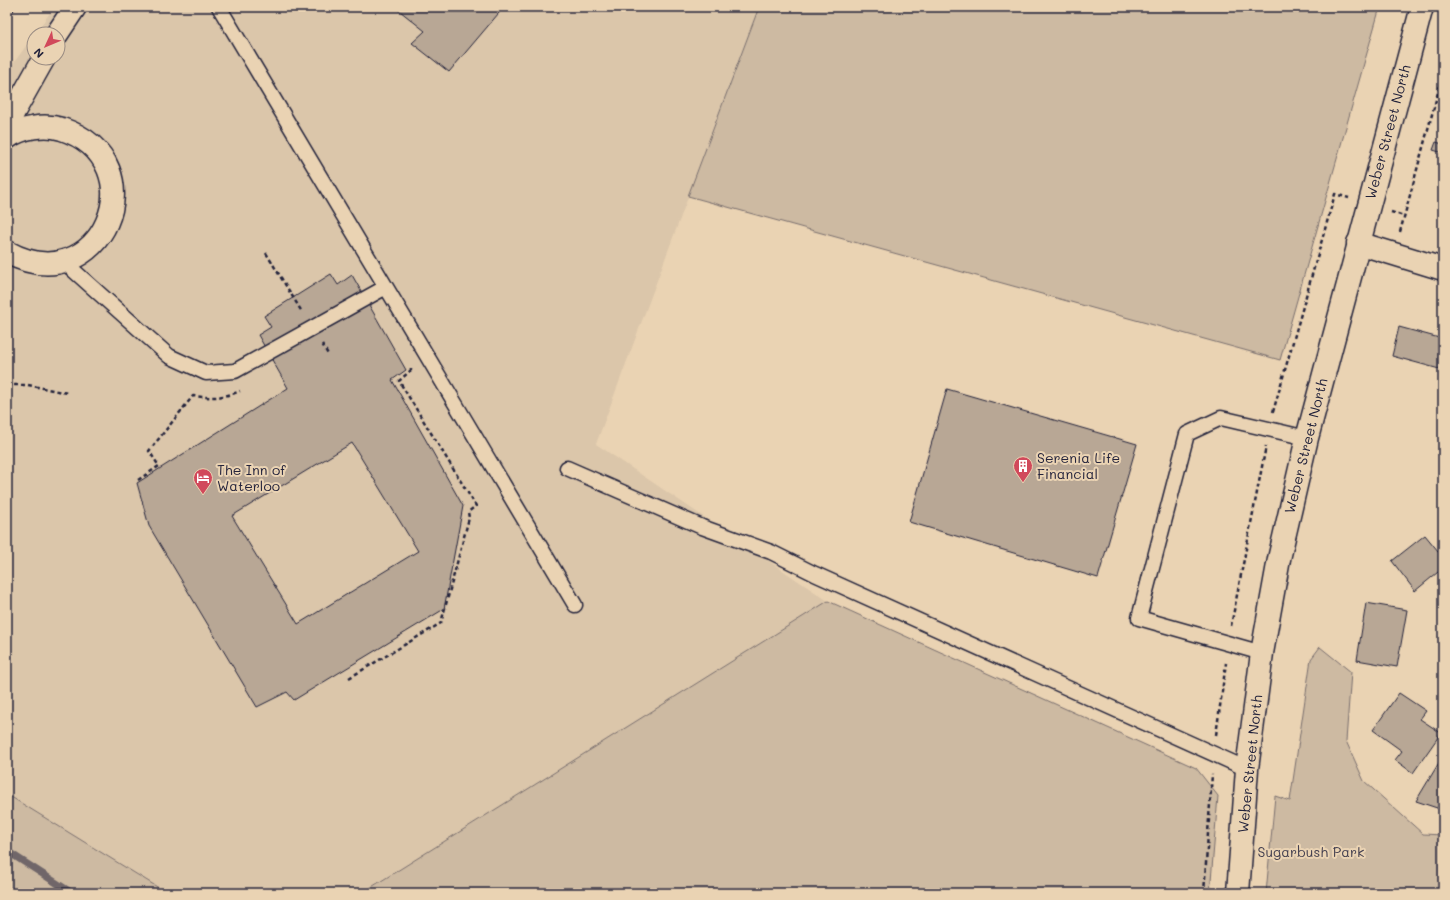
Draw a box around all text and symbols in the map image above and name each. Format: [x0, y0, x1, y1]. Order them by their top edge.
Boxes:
north arrow [26, 26, 66, 66]
text: N [30, 45, 47, 62]
street label: Weber Street North [1360, 62, 1415, 201]
street label: Weber Street North [1280, 376, 1332, 516]
place label: Serenia Life Financial [1037, 448, 1120, 483]
building icon: Serenia Life Financial [1012, 455, 1034, 483]
place label: The Inn of Waterloo [217, 460, 286, 495]
hotel icon: The Inn of Waterloo [192, 467, 214, 495]
street label: Weber Street North [1233, 694, 1266, 834]
park label: Sugarbush Park [1258, 842, 1364, 861]

